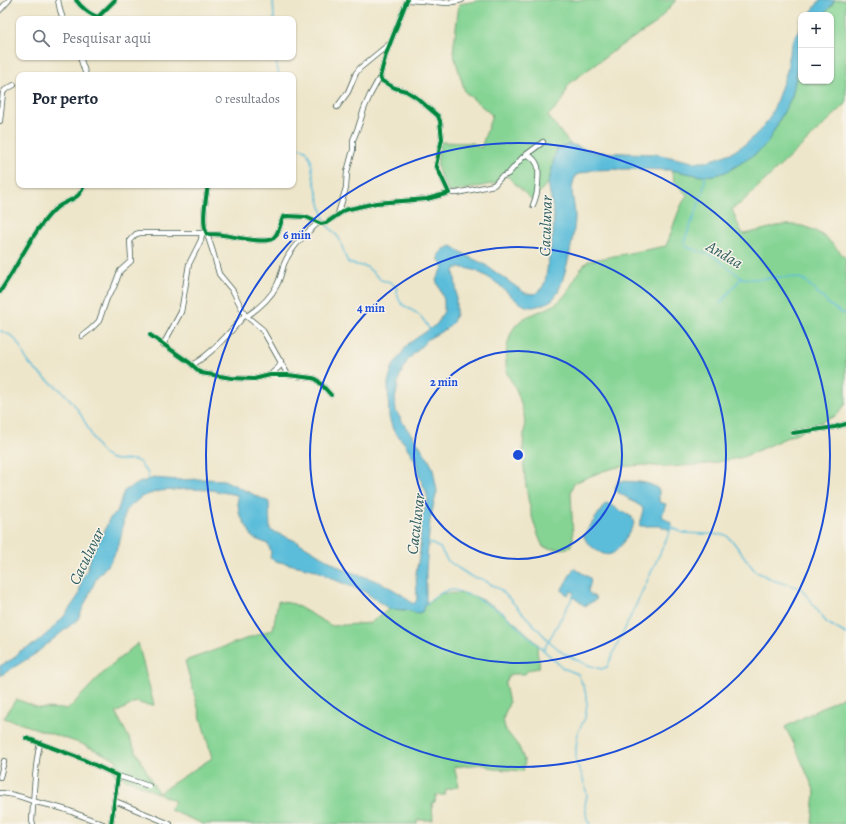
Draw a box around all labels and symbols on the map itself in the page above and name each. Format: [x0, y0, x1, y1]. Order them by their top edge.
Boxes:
water label: Caculuvar [534, 195, 558, 257]
text: 6 min [283, 227, 311, 243]
water label: Andaa [701, 235, 747, 275]
text: 4 min [357, 300, 385, 316]
text: 2 min [430, 374, 458, 390]
centre of rings [511, 448, 525, 462]
water label: Caculuvar [401, 492, 431, 556]
water label: Caculuvar [64, 524, 110, 589]

